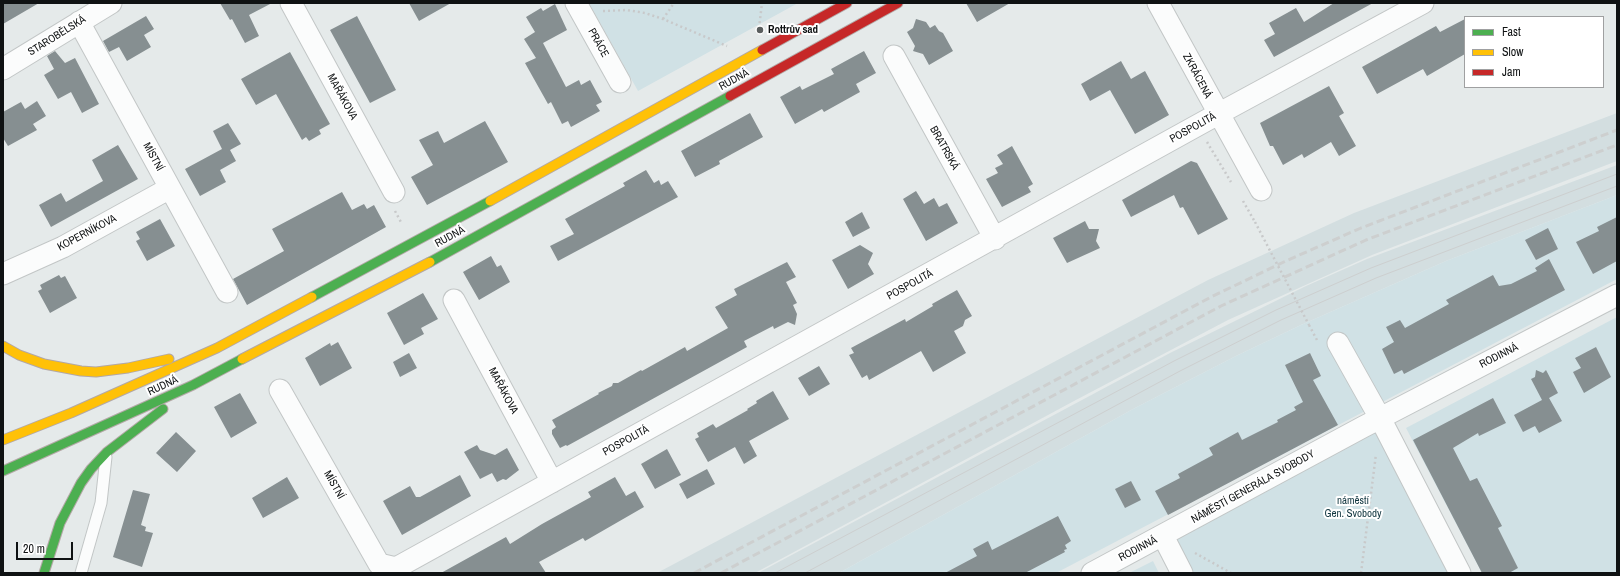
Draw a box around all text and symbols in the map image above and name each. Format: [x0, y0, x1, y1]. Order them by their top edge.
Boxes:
street label: STAROBĚLSKÁ [26, 13, 88, 59]
legend [1464, 16, 1604, 88]
place label: Rottrův sad [768, 23, 818, 37]
text: Fast [1502, 24, 1521, 40]
marker: Rottrův sad [755, 25, 765, 35]
street label: PRÁCE [585, 26, 611, 60]
text: Slow [1502, 44, 1523, 60]
street label: ZKRÁCENÁ [1180, 51, 1214, 101]
text: Jam [1502, 64, 1521, 80]
street label: RUDNÁ [717, 66, 751, 94]
street label: MAŘÁKOVA [324, 72, 360, 122]
street label: POSPOLITÁ [1168, 110, 1218, 146]
street label: BRATRSKÁ [927, 124, 961, 172]
street label: MÍSTNÍ [140, 140, 166, 174]
street label: KOPERNÍKOVA [55, 212, 119, 254]
street label: RUDNÁ [433, 223, 467, 251]
street label: POSPOLITÁ [885, 267, 935, 303]
street label: RODINNÁ [1477, 341, 1521, 371]
street label: MAŘÁKOVA [485, 366, 521, 416]
street label: RUDNÁ [146, 373, 180, 399]
street label: POSPOLITÁ [601, 423, 651, 459]
street label: NÁMĚSTÍ GENERÁLA SVOBODY [1189, 448, 1317, 526]
street label: MÍSTNÍ [321, 468, 347, 502]
park label: náměstí Gen. Svobody [1324, 494, 1382, 520]
street label: RODINNÁ [1117, 533, 1159, 565]
scale bar [18, 534, 75, 560]
text: 20 m [23, 541, 45, 557]

